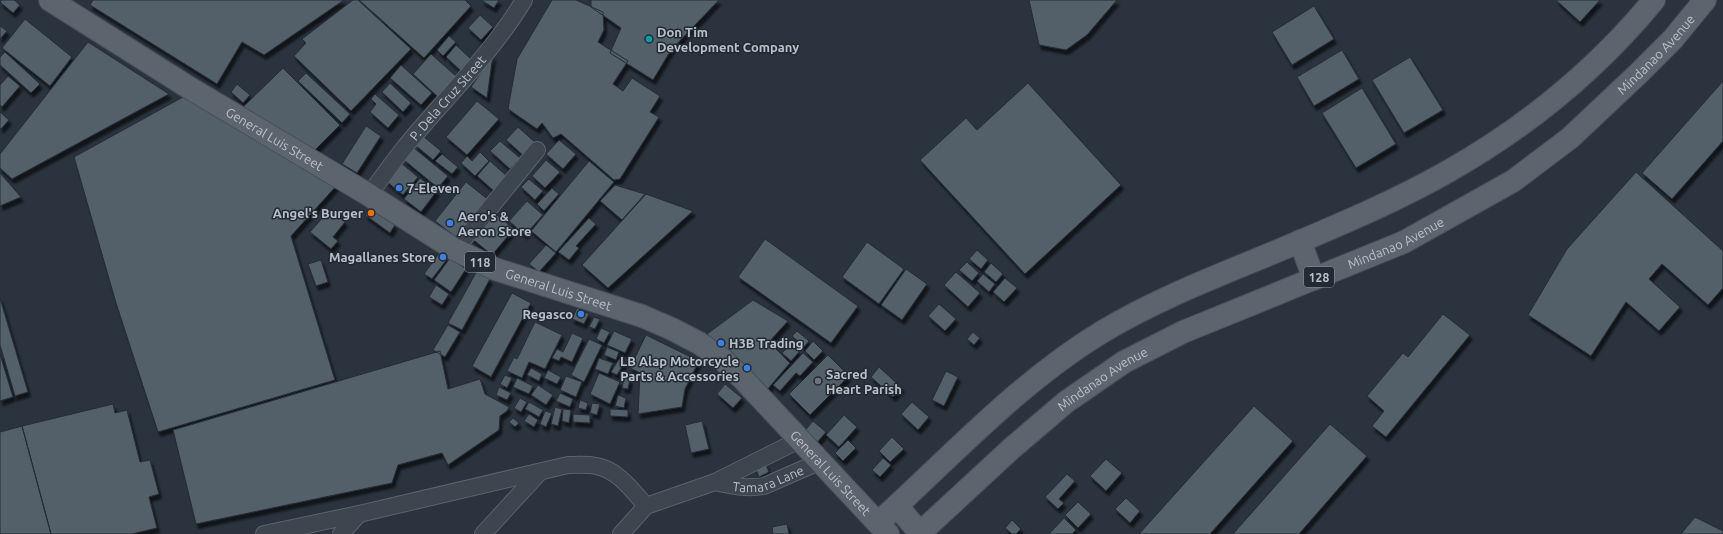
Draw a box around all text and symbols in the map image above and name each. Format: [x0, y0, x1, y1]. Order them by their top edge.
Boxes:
street label: Mindanao Avenue [1614, 12, 1697, 97]
place label: Don Tim Development Company [657, 25, 799, 54]
marker: Don Tim Development Company [644, 34, 654, 44]
street label: P. Dela Cruz Street [407, 53, 488, 143]
street label: General Luis Street [224, 104, 326, 173]
place label: 7-Eleven [407, 181, 460, 195]
marker: 7-Eleven [394, 183, 404, 193]
place label: Angel's Burger [273, 206, 364, 220]
marker: Angel's Burger [366, 208, 376, 218]
place label: Aero's & Aeron Store [458, 209, 532, 238]
street label: Mindanao Avenue [1346, 214, 1446, 271]
marker: Aero's & Aeron Store [445, 218, 455, 228]
place label: Magallanes Store [329, 250, 435, 264]
marker: Magallanes Store [438, 252, 448, 262]
road number: 118 [465, 252, 495, 272]
street label: General Luis Street [504, 266, 613, 313]
road number: 128 [1304, 267, 1334, 287]
place label: Regasco [522, 307, 573, 321]
marker: Regasco [576, 309, 586, 319]
place label: H3B Trading [729, 336, 803, 350]
marker: H3B Trading [716, 338, 726, 348]
street label: Mindanao Avenue [1055, 344, 1150, 413]
place label: LB Alap Motorcycle Parts & Accessories [620, 354, 739, 383]
marker: LB Alap Motorcycle Parts & Accessories [742, 363, 752, 373]
place label: Sacred Heart Parish [826, 367, 902, 396]
marker: Sacred Heart Parish [813, 376, 823, 386]
street label: General Luis Street [788, 428, 874, 518]
street label: Tamara Lane [732, 463, 806, 494]

